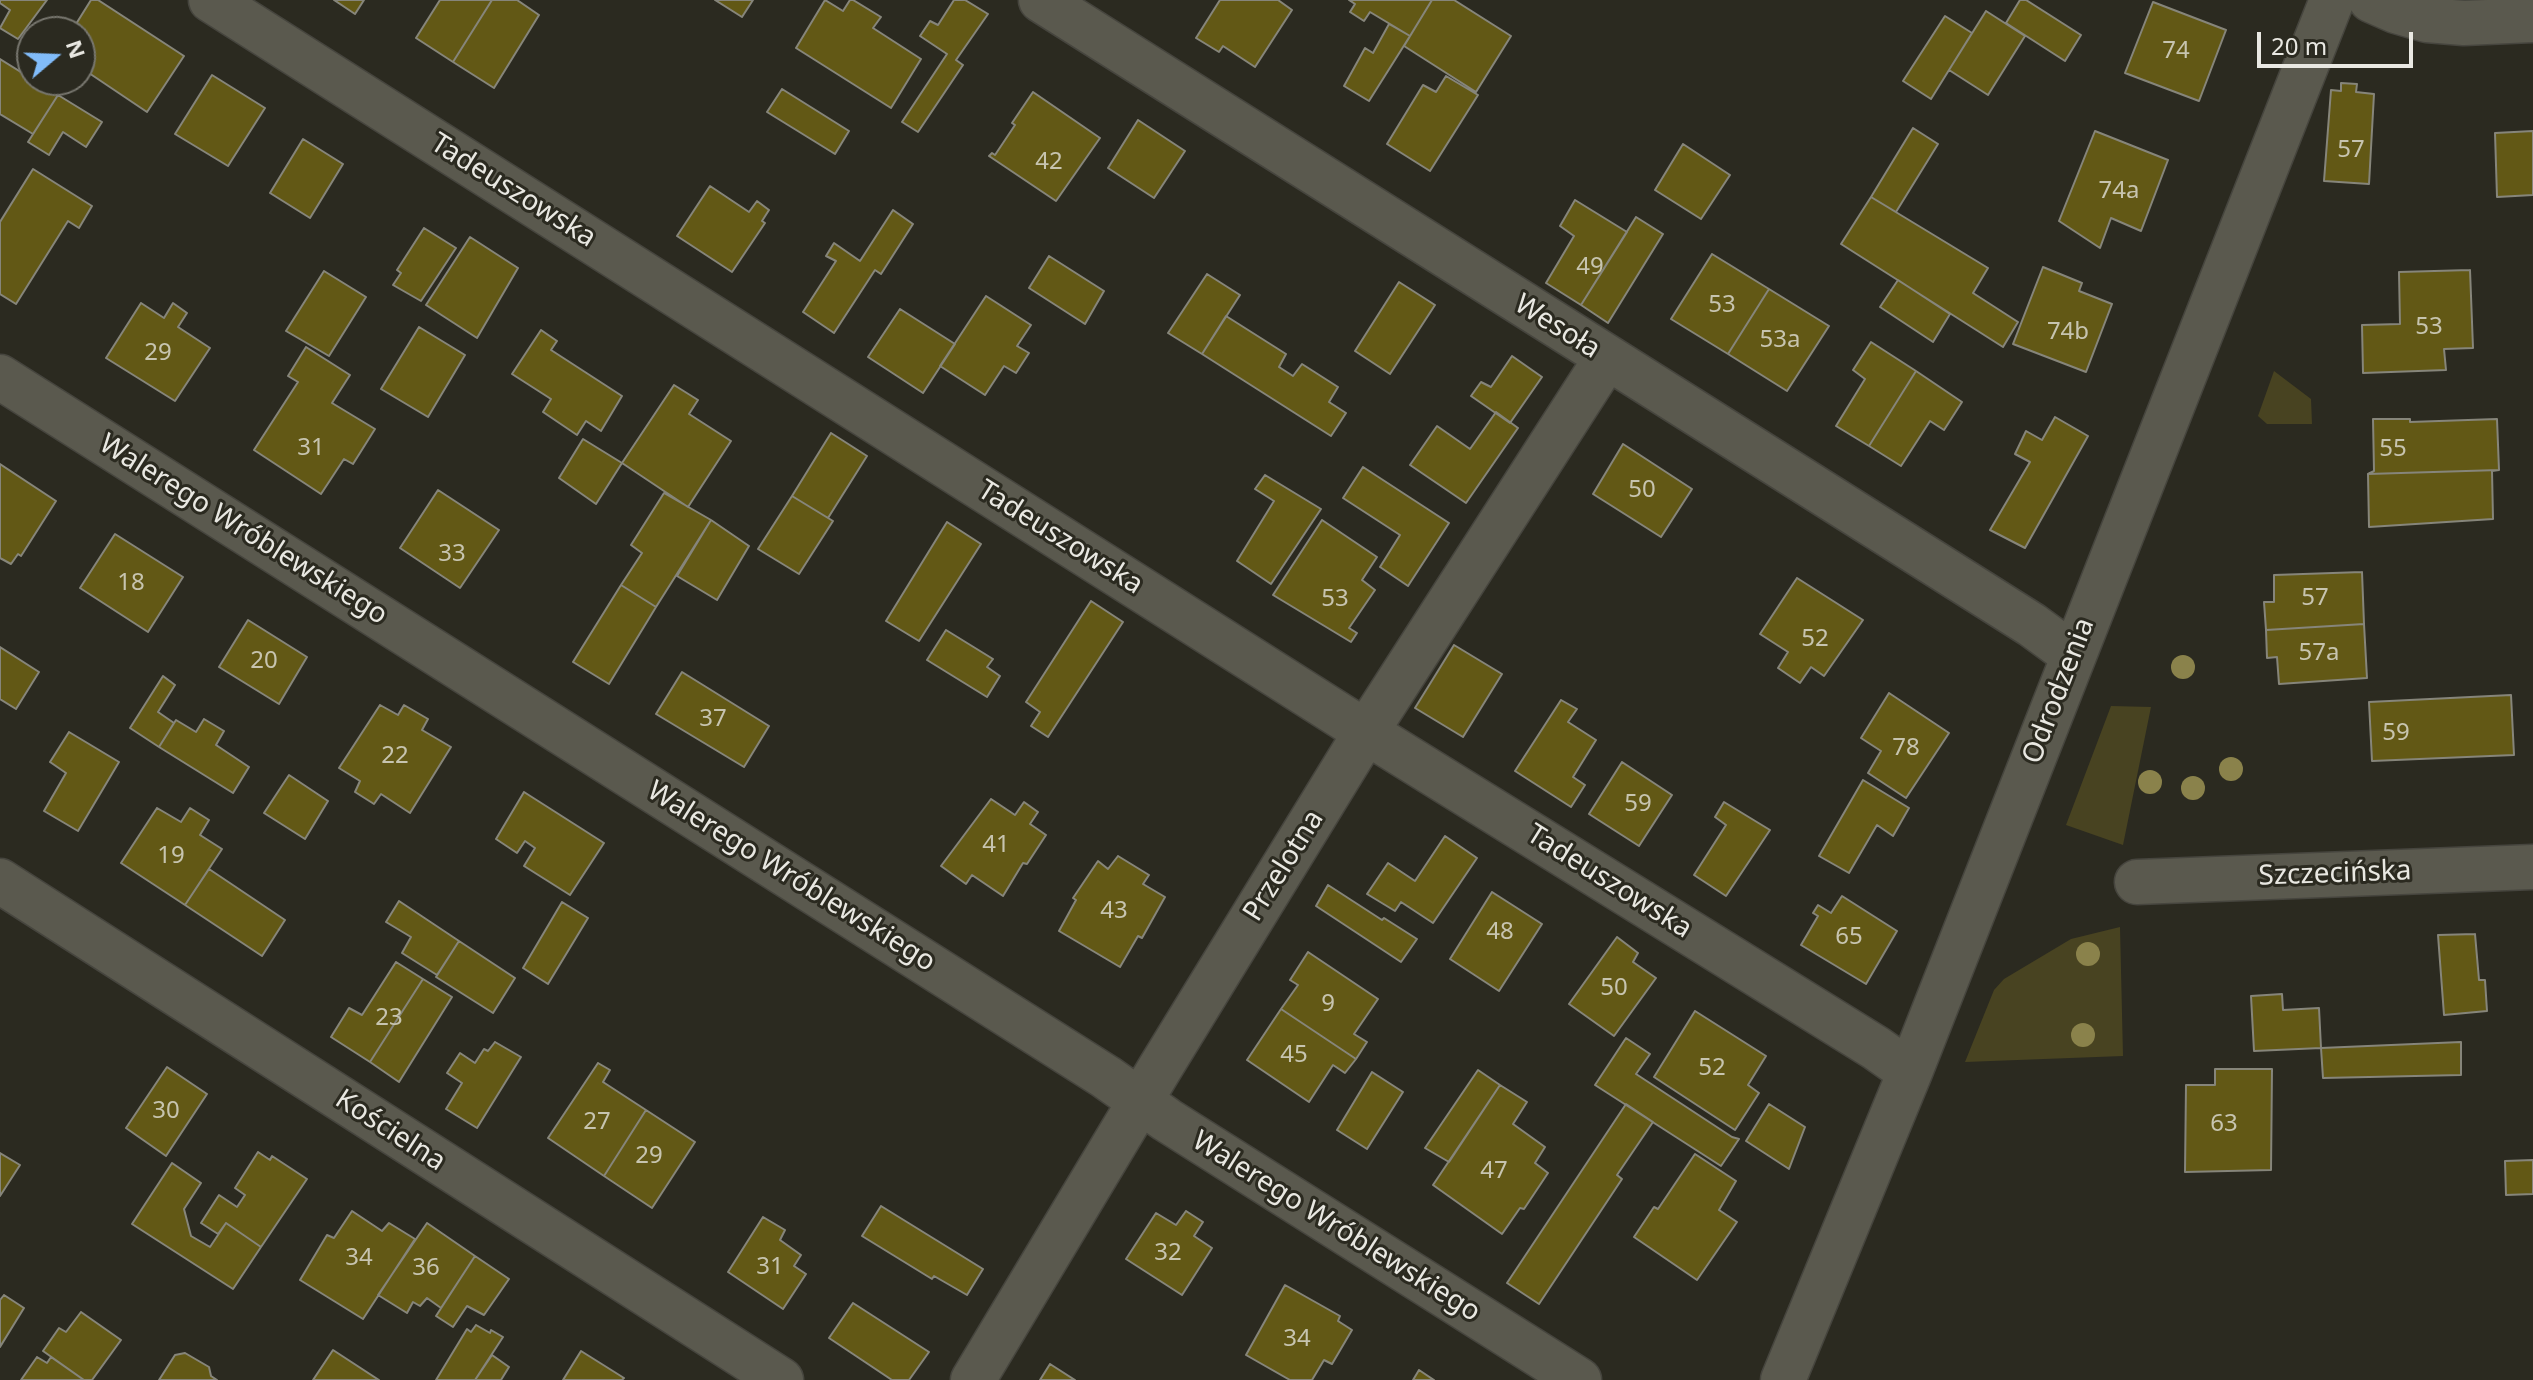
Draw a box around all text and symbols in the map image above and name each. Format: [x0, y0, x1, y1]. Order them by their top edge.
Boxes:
north arrow [16, 16, 96, 96]
scale bar [2261, 16, 2417, 66]
text: 20 m [2271, 29, 2327, 62]
text: N [60, 35, 94, 62]
house number: 74 [2162, 37, 2190, 65]
street label: Tadeuszowska [424, 127, 602, 255]
house number: 57 [2337, 136, 2365, 164]
house number: 42 [1035, 148, 1063, 176]
house number: 74a [2099, 177, 2139, 205]
house number: 49 [1576, 253, 1604, 281]
street label: Wesoła [1508, 288, 1606, 366]
house number: 53 [1708, 291, 1736, 319]
house number: 53 [2415, 313, 2443, 341]
house number: 74b [2047, 318, 2089, 346]
house number: 53a [1760, 326, 1800, 354]
house number: 29 [144, 339, 172, 367]
street label: Walerego Wróblewskiego [93, 427, 393, 633]
house number: 31 [297, 434, 325, 462]
house number: 55 [2379, 435, 2407, 463]
street label: Tadeuszowska [971, 474, 1149, 602]
house number: 50 [1628, 476, 1656, 504]
house number: 33 [438, 540, 466, 568]
house number: 18 [117, 569, 145, 597]
house number: 57 [2301, 584, 2329, 612]
house number: 53 [1321, 585, 1349, 613]
street label: Odrodzenia [2016, 613, 2102, 769]
house number: 52 [1801, 625, 1829, 653]
house number: 57a [2299, 639, 2339, 667]
house number: 20 [250, 647, 278, 675]
house number: 37 [699, 705, 727, 733]
house number: 59 [2382, 719, 2410, 747]
house number: 78 [1892, 734, 1920, 762]
house number: 22 [381, 742, 409, 770]
street label: Walerego Wróblewskiego [641, 774, 941, 980]
house number: 59 [1624, 790, 1652, 818]
street label: Przelotna [1237, 804, 1331, 928]
street label: Tadeuszowska [1520, 818, 1698, 946]
house number: 41 [982, 831, 1010, 859]
house number: 19 [157, 842, 185, 870]
street label: Szczecińska [2258, 855, 2412, 893]
house number: 43 [1100, 897, 1128, 925]
house number: 48 [1486, 918, 1514, 946]
house number: 65 [1835, 923, 1863, 951]
house number: 50 [1600, 974, 1628, 1002]
house number: 9 [1321, 990, 1335, 1018]
house number: 23 [375, 1004, 403, 1032]
house number: 45 [1280, 1041, 1308, 1069]
house number: 52 [1698, 1054, 1726, 1082]
street label: Kościelna [329, 1083, 451, 1179]
house number: 30 [152, 1097, 180, 1125]
house number: 27 [583, 1108, 611, 1136]
house number: 63 [2210, 1110, 2238, 1138]
street label: Walerego Wróblewskiego [1186, 1124, 1486, 1330]
house number: 29 [635, 1142, 663, 1170]
house number: 47 [1480, 1157, 1508, 1185]
house number: 32 [1154, 1239, 1182, 1267]
house number: 34 [345, 1244, 373, 1272]
house number: 31 [756, 1253, 784, 1281]
house number: 36 [412, 1254, 440, 1282]
house number: 34 [1283, 1325, 1311, 1353]

